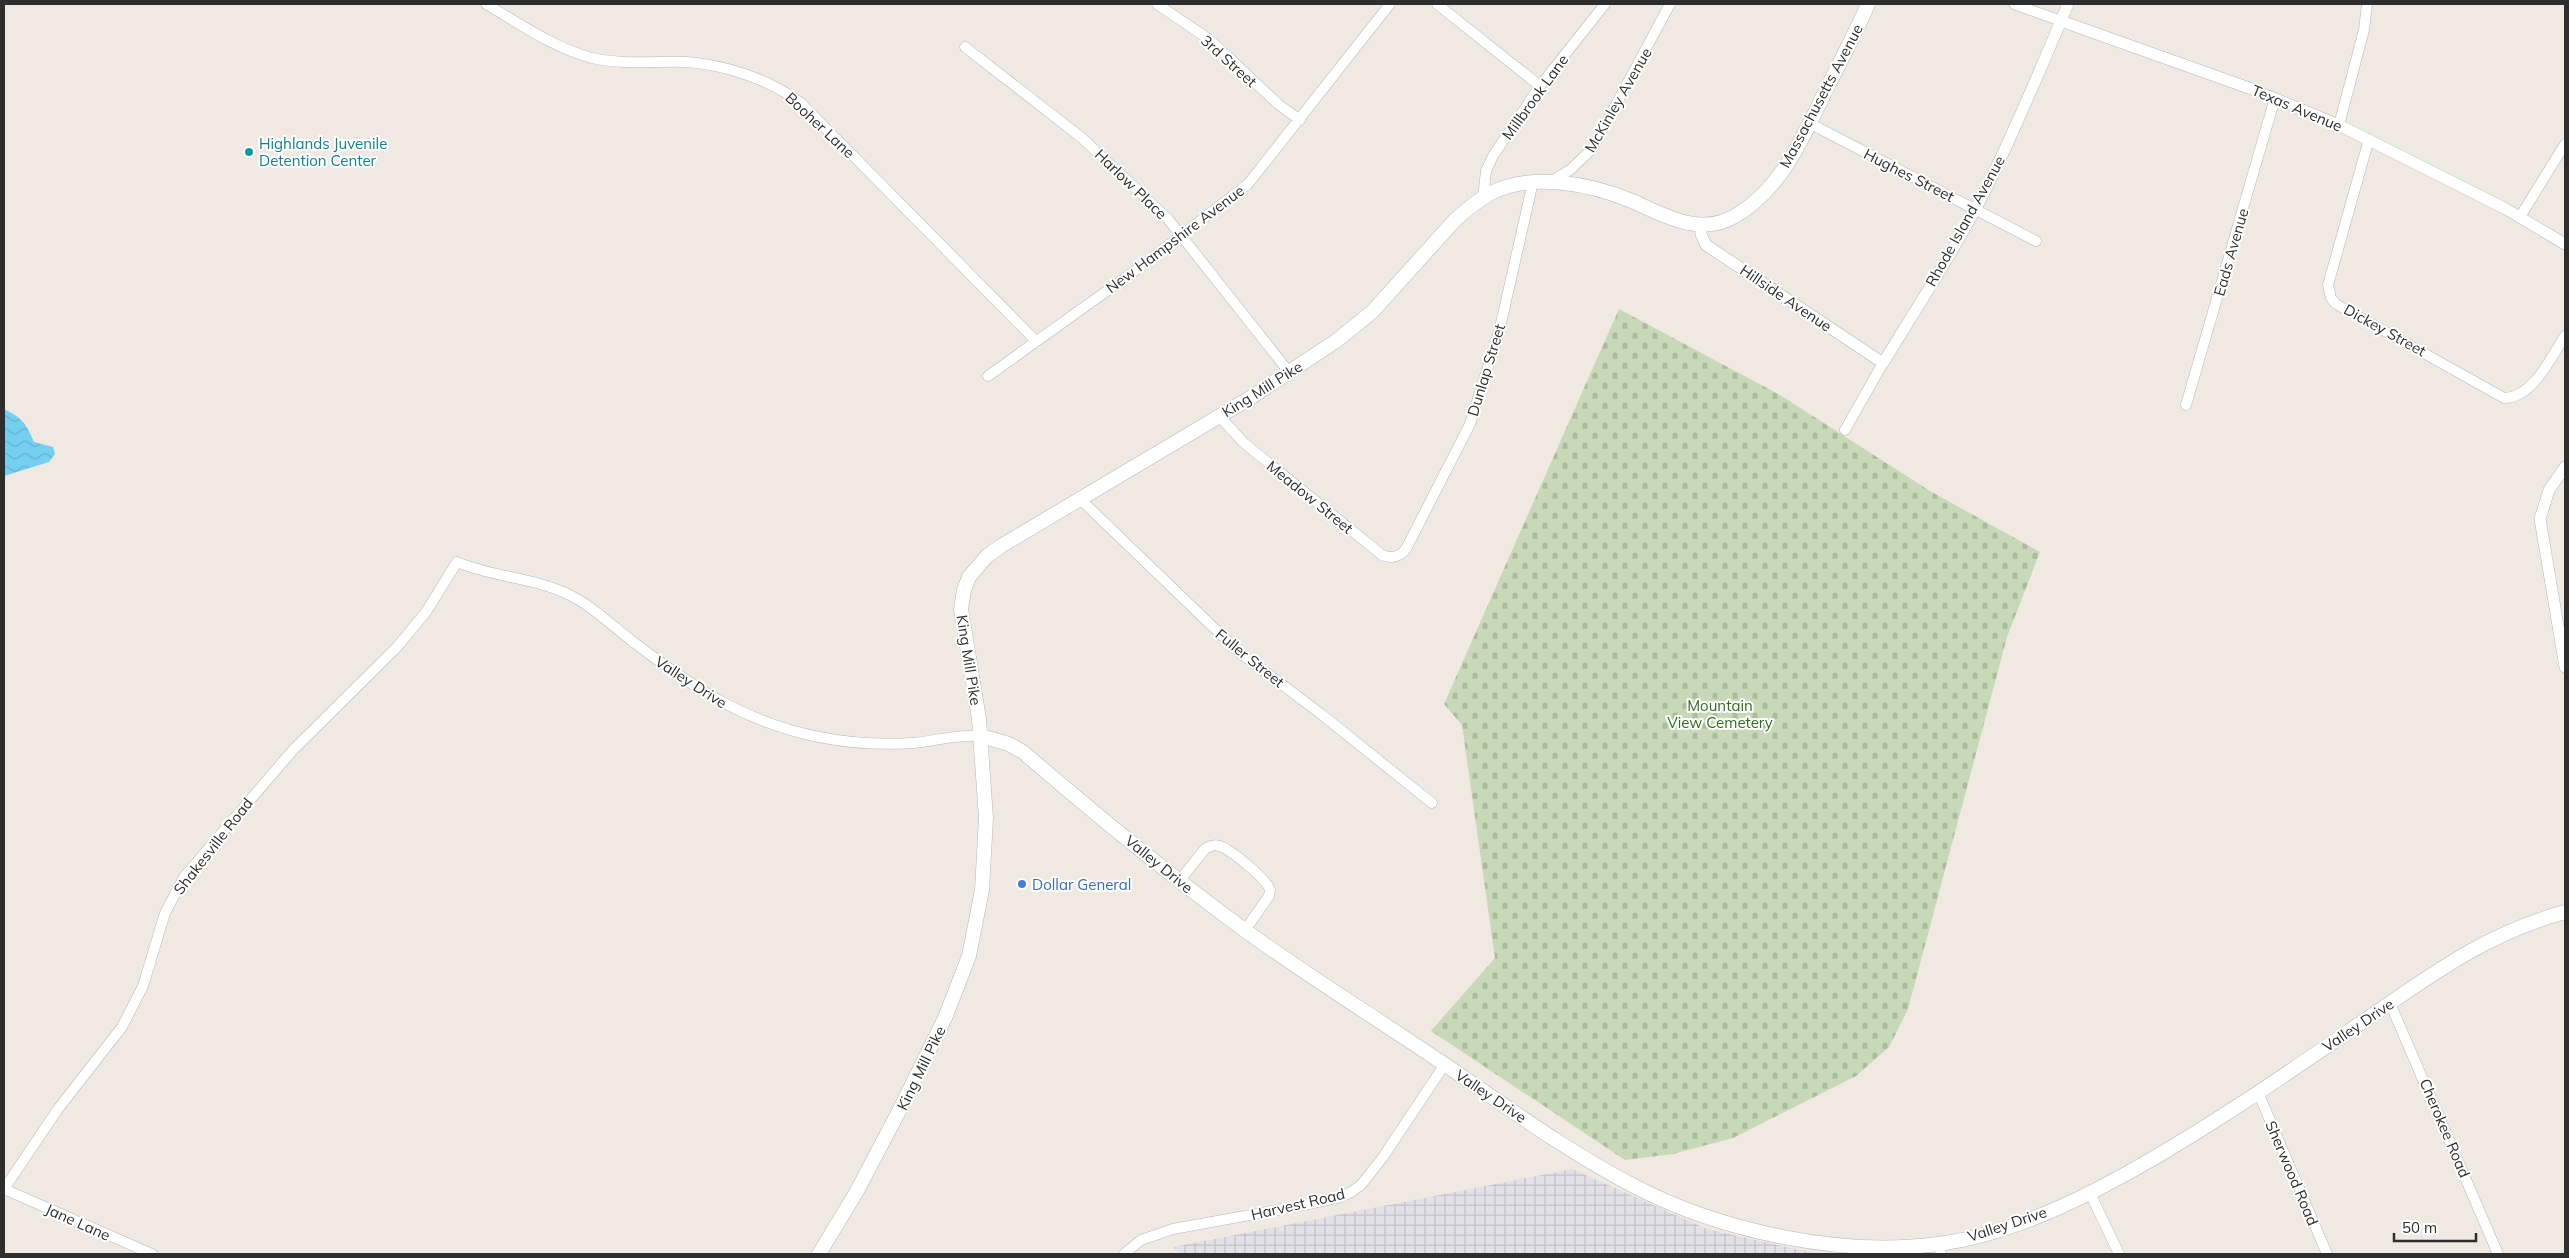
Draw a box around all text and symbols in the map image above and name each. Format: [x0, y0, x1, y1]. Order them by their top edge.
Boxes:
street label: Massachusetts Avenue [1775, 21, 1867, 171]
street label: 3rd Street [1197, 31, 1261, 91]
street label: McKinley Avenue [1580, 44, 1656, 156]
street label: Millbrook Lane [1498, 51, 1572, 143]
street label: Texas Avenue [2249, 80, 2345, 136]
street label: Booher Lane [781, 88, 859, 162]
place label: Highlands Juvenile Detention Center [259, 134, 387, 170]
street label: Hughes Street [1861, 144, 1957, 206]
street label: Harlow Place [1091, 145, 1171, 223]
marker: Highlands Juvenile Detention Center [243, 146, 255, 158]
street label: Rhode Island Avenue [1921, 152, 2009, 290]
street label: New Hampshire Avenue [1102, 181, 1248, 297]
street label: Eads Avenue [2209, 206, 2253, 298]
street label: Hillside Avenue [1737, 260, 1835, 336]
street label: Dickey Street [2341, 300, 2429, 360]
street label: Dunlap Street [1463, 321, 1509, 419]
street label: King Mill Pike [1218, 357, 1306, 421]
street label: Meadow Street [1263, 456, 1357, 538]
street label: King Mill Pike [952, 613, 986, 707]
street label: Fuller Street [1212, 624, 1288, 692]
street label: Valley Drive [651, 652, 731, 712]
park label: Mountain View Cemetery [1667, 696, 1773, 732]
street label: Shakesville Road [169, 794, 257, 898]
street label: Valley Drive [1121, 831, 1197, 897]
place label: Dollar General [1032, 875, 1131, 894]
marker: Dollar General [1016, 878, 1028, 890]
street label: Valley Drive [2319, 994, 2397, 1056]
street label: King Mill Pike [892, 1023, 950, 1113]
street label: Valley Drive [1452, 1065, 1530, 1127]
street label: Cherokee Road [2416, 1076, 2474, 1180]
street label: Sherwood Road [2261, 1118, 2323, 1228]
street label: Harvest Road [1249, 1184, 1347, 1224]
street label: Jane Lane [43, 1199, 113, 1245]
street label: Valley Drive [1965, 1202, 2049, 1246]
scale bar [2394, 1210, 2476, 1242]
text: 50 m [2402, 1218, 2437, 1237]

